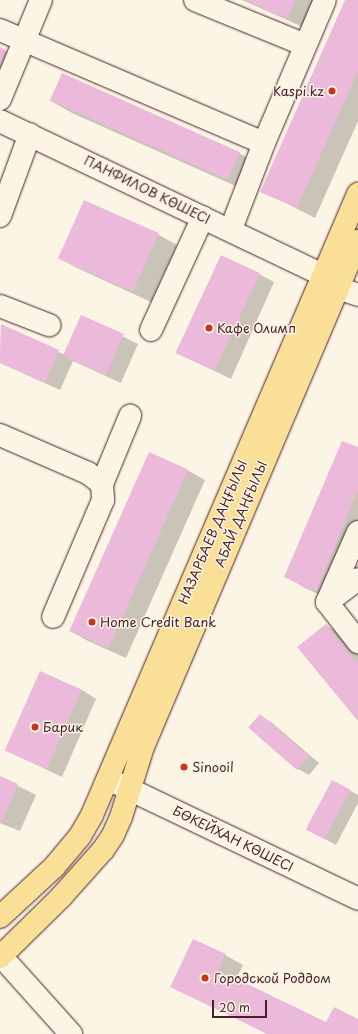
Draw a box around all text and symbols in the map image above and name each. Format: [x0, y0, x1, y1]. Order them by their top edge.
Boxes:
place label: Kaspi.kz [273, 83, 324, 99]
marker: Kaspi.kz [327, 86, 337, 96]
street label: ПАНФИЛОВ КӨШЕСІ [82, 153, 212, 227]
place label: Кафе Олимп [217, 320, 297, 336]
marker: Кафе Олимп [204, 323, 214, 333]
street label: НАЗАРБАЕВ ДАҢҒЫЛЫ [176, 458, 250, 606]
street label: АБАЙ ДАҢҒЫЛЫ [212, 459, 270, 569]
place label: Home Credit Bank [100, 614, 216, 630]
marker: Home Credit Bank [87, 617, 97, 627]
place label: Барик [43, 719, 83, 735]
marker: Барик [30, 722, 40, 732]
place label: Sinooil [192, 759, 234, 775]
marker: Sinooil [179, 762, 189, 772]
street label: БӨКЕЙХАН КӨШЕСІ [170, 803, 296, 875]
place label: Городской Роддом [214, 970, 331, 986]
marker: Городской Роддом [199, 972, 211, 984]
scale bar [214, 992, 269, 1018]
text: 20 m [219, 998, 250, 1016]

